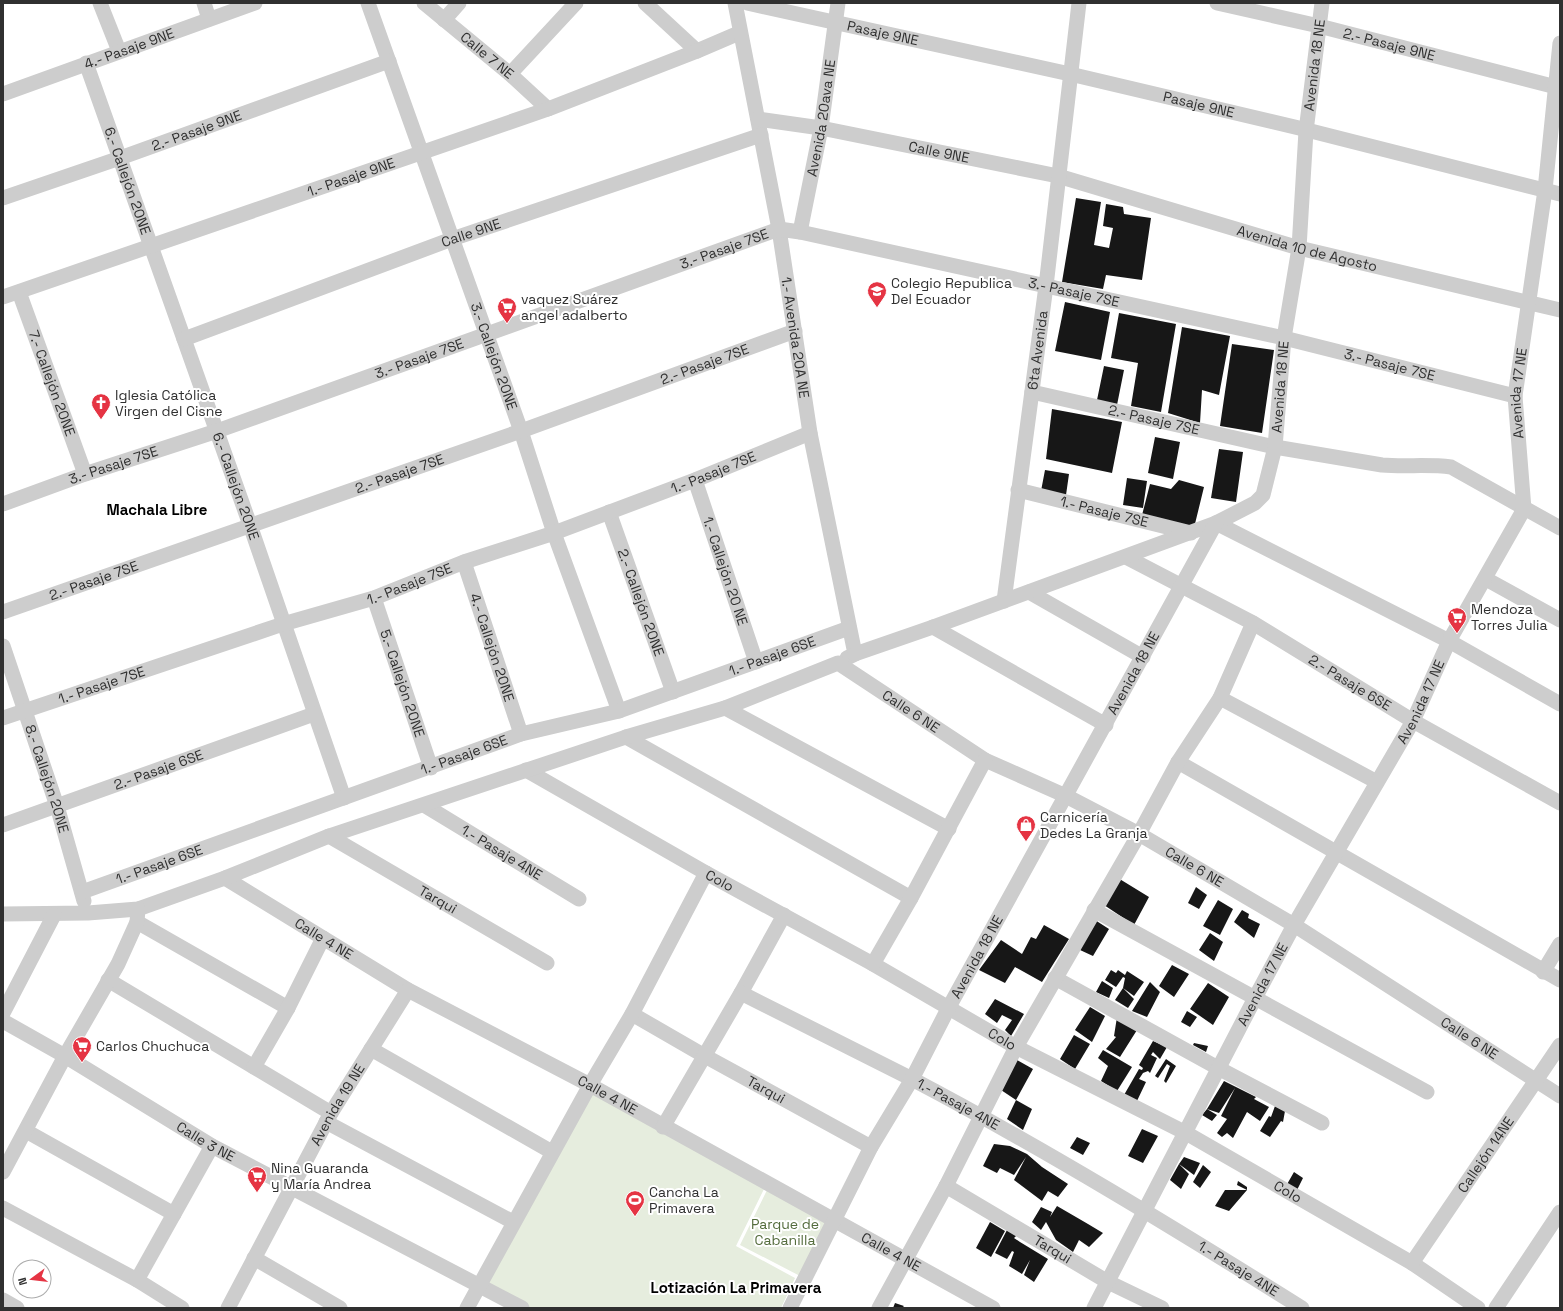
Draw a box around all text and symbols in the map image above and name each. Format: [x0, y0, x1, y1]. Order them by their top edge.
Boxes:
street label: Pasaje 9NE [845, 16, 920, 49]
street label: Avenida 18 NE [1300, 18, 1329, 112]
street label: 4.- Pasaje 9NE [81, 24, 177, 73]
street label: 2.- Pasaje 9NE [1341, 24, 1437, 65]
street label: Calle 7 NE [457, 28, 518, 83]
street label: Avenida 20ava NE [802, 58, 839, 178]
street label: Pasaje 9NE [1161, 87, 1236, 122]
street label: 2.- Pasaje 9NE [149, 106, 244, 155]
street label: 6.- Callejón 20NE [100, 125, 155, 237]
street label: Calle 9NE [907, 137, 971, 167]
street label: 1.- Pasaje 9NE [305, 153, 397, 200]
street label: Calle 9NE [439, 214, 503, 251]
street label: Avenida 10 de Agosto [1235, 221, 1379, 275]
street label: 3.- Pasaje 7SE [677, 224, 771, 273]
street label: 3.- Pasaje 7SE [1027, 273, 1121, 311]
place label: Colegio Republica Del Ecuador [891, 274, 1012, 308]
street label: 1.- Avenida 20A NE [777, 276, 814, 400]
school or university icon: Colegio Republica Del Ecuador [866, 280, 888, 308]
place label: vaquez Suárez angel adalberto [521, 290, 628, 324]
supermarket icon: vaquez Suárez angel adalberto [496, 296, 518, 324]
street label: 3.- Callejón 20NE [467, 300, 522, 412]
street label: 6ta Avenida [1023, 310, 1052, 391]
street label: 7.- Callejón 20NE [25, 328, 80, 439]
street label: 3.- Pasaje 7SE [372, 334, 466, 383]
street label: 2.- Pasaje 7SE [658, 340, 751, 388]
street label: Avenida 18 NE [1267, 340, 1293, 434]
street label: 3.- Pasaje 7SE [1342, 344, 1437, 385]
street label: Avenida 17 NE [1506, 347, 1531, 439]
place label: Iglesia Católica Virgen del Cisne [115, 386, 223, 420]
church icon: Iglesia Católica Virgen del Cisne [90, 392, 112, 420]
street label: 2.- Pasaje 7SE [1107, 401, 1201, 439]
street label: 6.- Callejón 20NE [209, 430, 263, 542]
street label: 3.- Pasaje 7SE [66, 442, 160, 488]
street label: 1.- Pasaje 7SE [668, 447, 759, 497]
street label: 2.- Pasaje 7SE [353, 450, 446, 497]
street label: 1.- Pasaje 7SE [1058, 492, 1151, 531]
district label: Machala Libre [107, 500, 208, 519]
street label: 1.- Callejón 20 NE [699, 514, 752, 628]
street label: 2.- Callejón 20NE [614, 546, 669, 659]
street label: 2.- Pasaje 7SE [47, 556, 141, 604]
street label: 1.- Pasaje 7SE [365, 559, 455, 609]
street label: 4.- Callejón 20NE [466, 591, 519, 704]
place label: Mendoza Torres Julia [1471, 600, 1547, 634]
supermarket icon: Mendoza Torres Julia [1446, 606, 1468, 634]
street label: 5.- Callejón 20NE [376, 627, 429, 740]
street label: Avenida 18 NE [1103, 628, 1163, 718]
street label: 1.- Pasaje 6SE [726, 632, 818, 680]
street label: 2.- Pasaje 6SE [1305, 650, 1395, 715]
street label: Avenida 17 NE [1393, 657, 1449, 747]
street label: 1.- Pasaje 7SE [56, 662, 147, 708]
street label: Calle 6 NE [879, 686, 943, 737]
street label: 8.- Callejón 20NE [21, 722, 73, 835]
street label: 1.- Pasaje 6SE [418, 731, 510, 778]
street label: 2.- Pasaje 6SE [111, 745, 206, 794]
place label: Carnicería Dedes La Granja [1040, 808, 1148, 842]
shop icon: Carnicería Dedes La Granja [1015, 814, 1037, 842]
street label: 1.- Pasaje 4NE [458, 821, 546, 884]
street label: 1.- Pasaje 6SE [113, 840, 205, 888]
street label: Calle 6 NE [1162, 842, 1227, 891]
street label: Colo [702, 865, 737, 895]
street label: Tarqui [416, 881, 460, 918]
street label: Avenida 18 NE [947, 912, 1007, 1001]
street label: Calle 4 NE [291, 914, 357, 963]
street label: Avenida 17 NE [1233, 940, 1292, 1029]
street label: Calle 6 NE [1437, 1013, 1502, 1063]
street label: Colo [985, 1024, 1020, 1054]
supermarket icon: Carlos Chuchuca [71, 1035, 93, 1063]
place label: Carlos Chuchuca [96, 1037, 209, 1055]
street label: Avenida 19 NE [306, 1060, 369, 1149]
street label: Calle 4 NE [575, 1071, 641, 1119]
street label: Tarqui [744, 1072, 789, 1107]
street label: 1.- Pasaje 4NE [914, 1074, 1003, 1134]
street label: Callejón 14NE [1453, 1113, 1518, 1196]
street label: Calle 3 NE [173, 1117, 238, 1166]
place label: Nina Guaranda y María Andrea [271, 1159, 371, 1193]
supermarket icon: Nina Guaranda y María Andrea [246, 1165, 268, 1193]
street label: Colo [1271, 1176, 1305, 1207]
place label: Cancha La Primavera [649, 1183, 719, 1217]
sports icon: Cancha La Primavera [624, 1189, 646, 1217]
park label: Parque de Cabanilla [751, 1215, 819, 1249]
street label: Calle 4 NE [858, 1228, 924, 1275]
street label: Tarqui [1030, 1231, 1075, 1267]
street label: 1.- Pasaje 4NE [1195, 1237, 1282, 1300]
north arrow [12, 1259, 52, 1299]
text: N [15, 1276, 30, 1287]
district label: Lotización La Primavera [651, 1278, 822, 1297]

